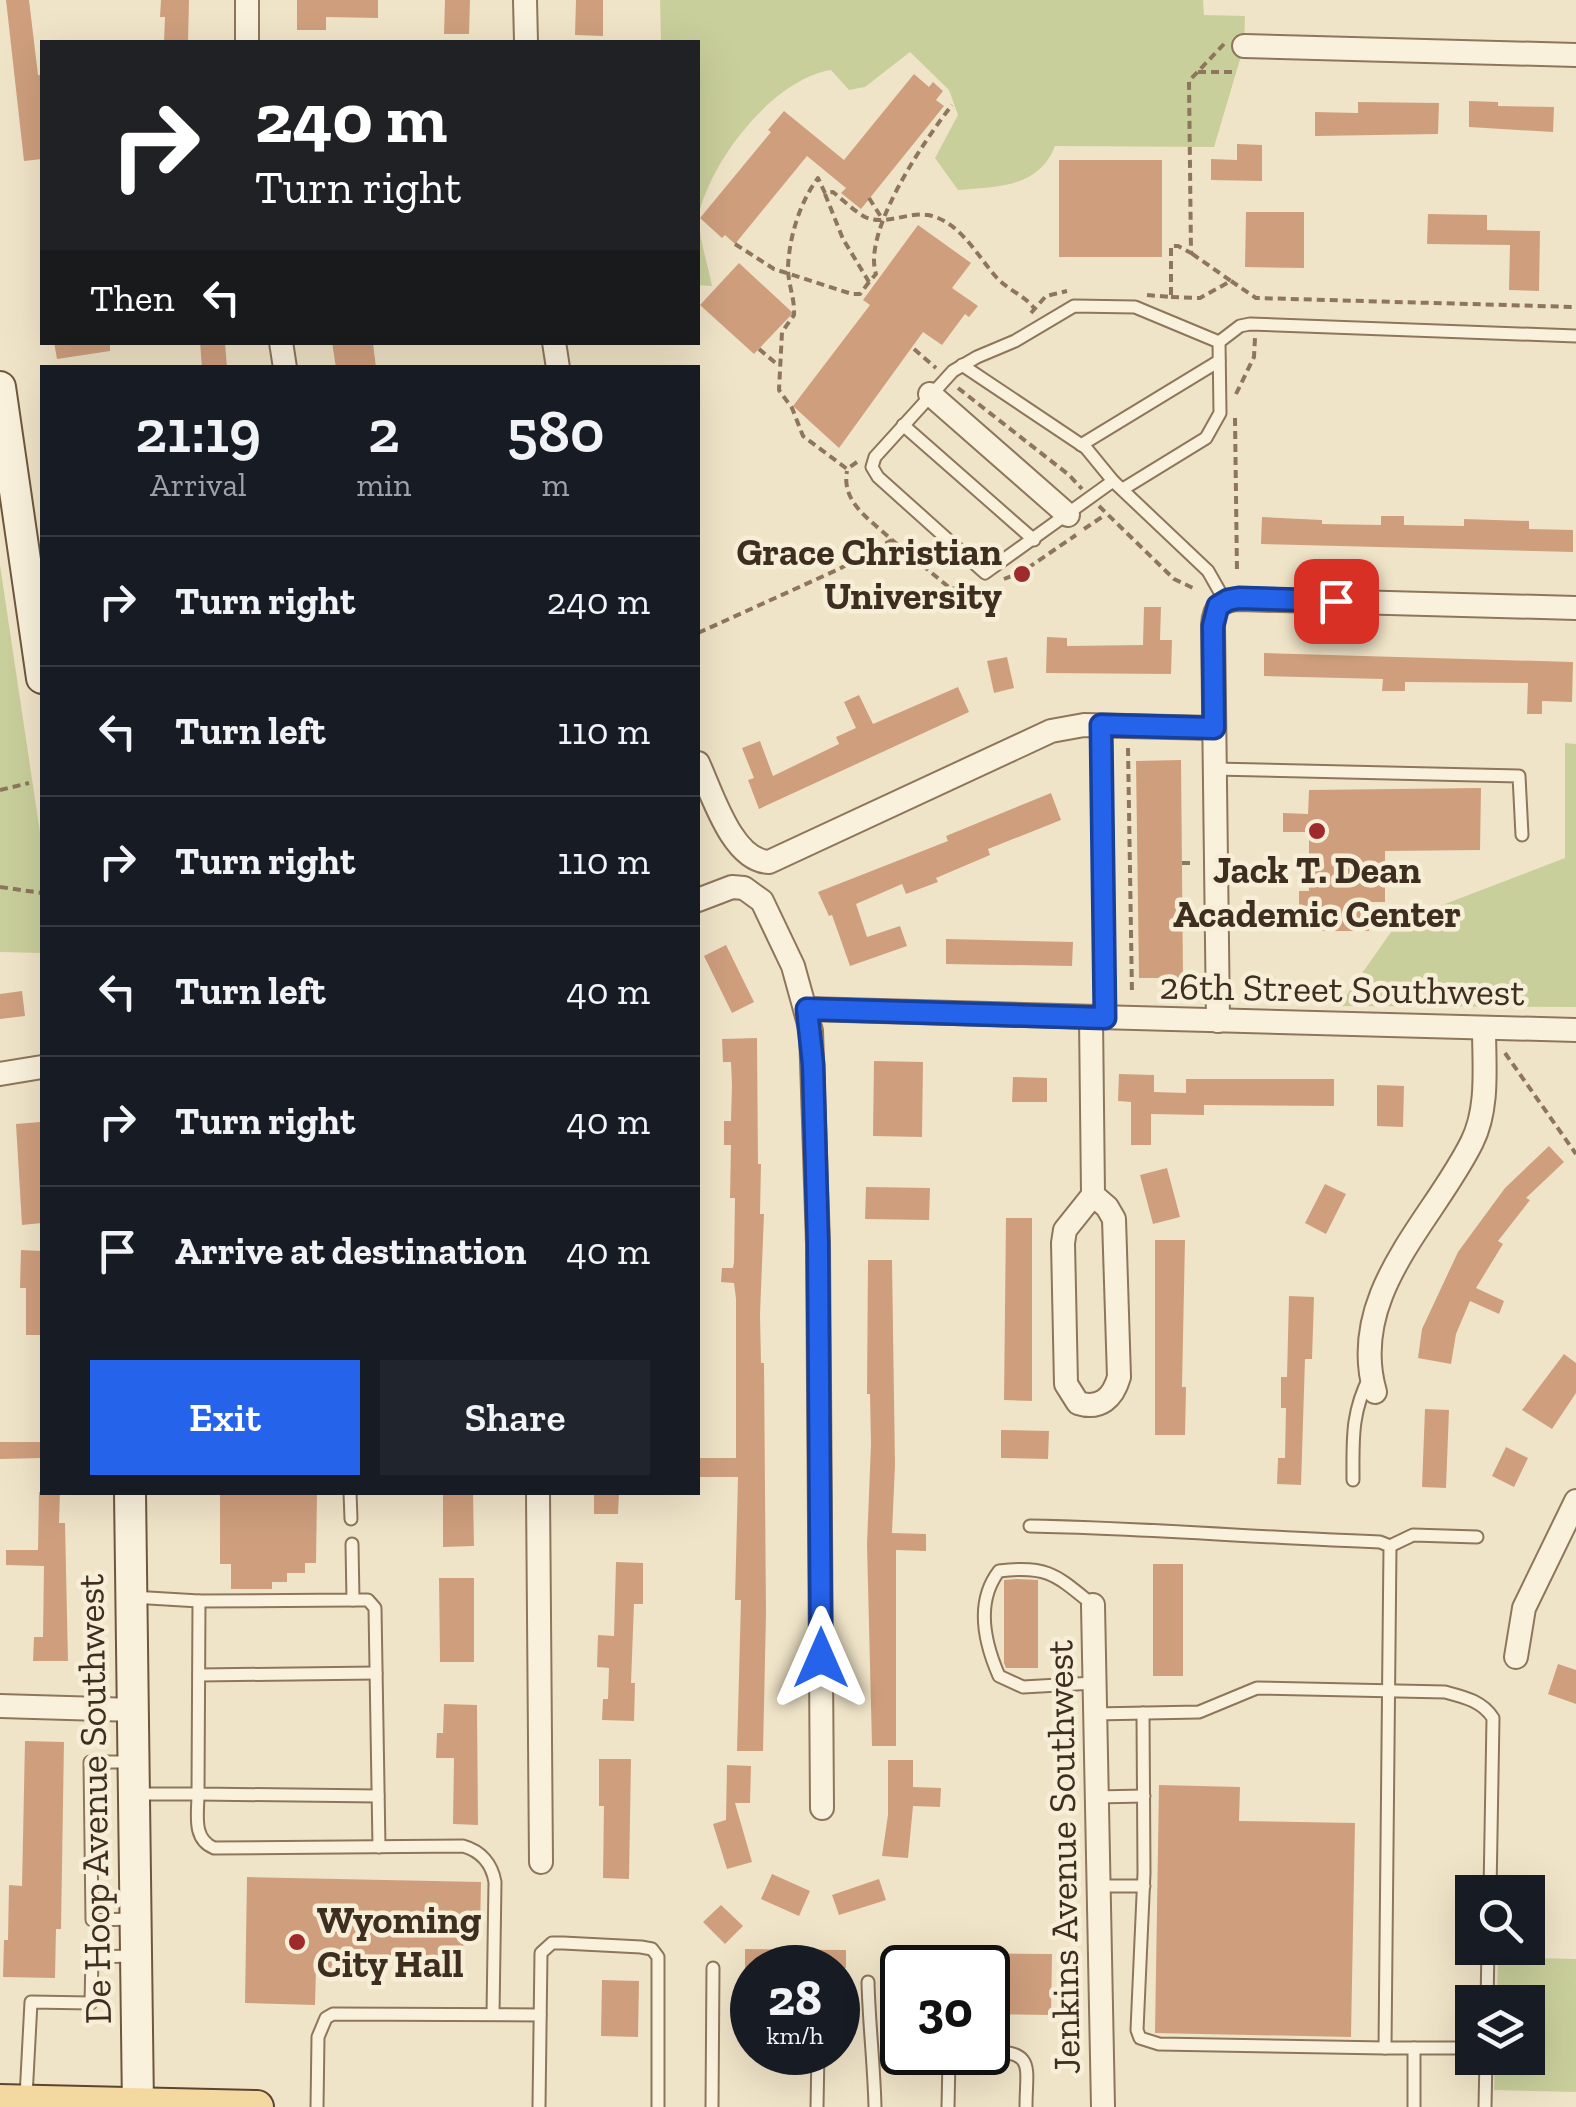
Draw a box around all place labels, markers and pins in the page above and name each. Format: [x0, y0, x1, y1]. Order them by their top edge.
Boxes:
place label: Grace Christian University [736, 529, 1002, 619]
pin [1294, 559, 1379, 644]
marker: Grace Christian University [1011, 563, 1033, 585]
marker: Jack T. Dean Academic Center [1306, 820, 1328, 842]
place label: Jack T. Dean Academic Center [1173, 847, 1461, 937]
place label: Wyoming City Hall [317, 1897, 482, 1987]
marker: Wyoming City Hall [286, 1931, 308, 1953]

